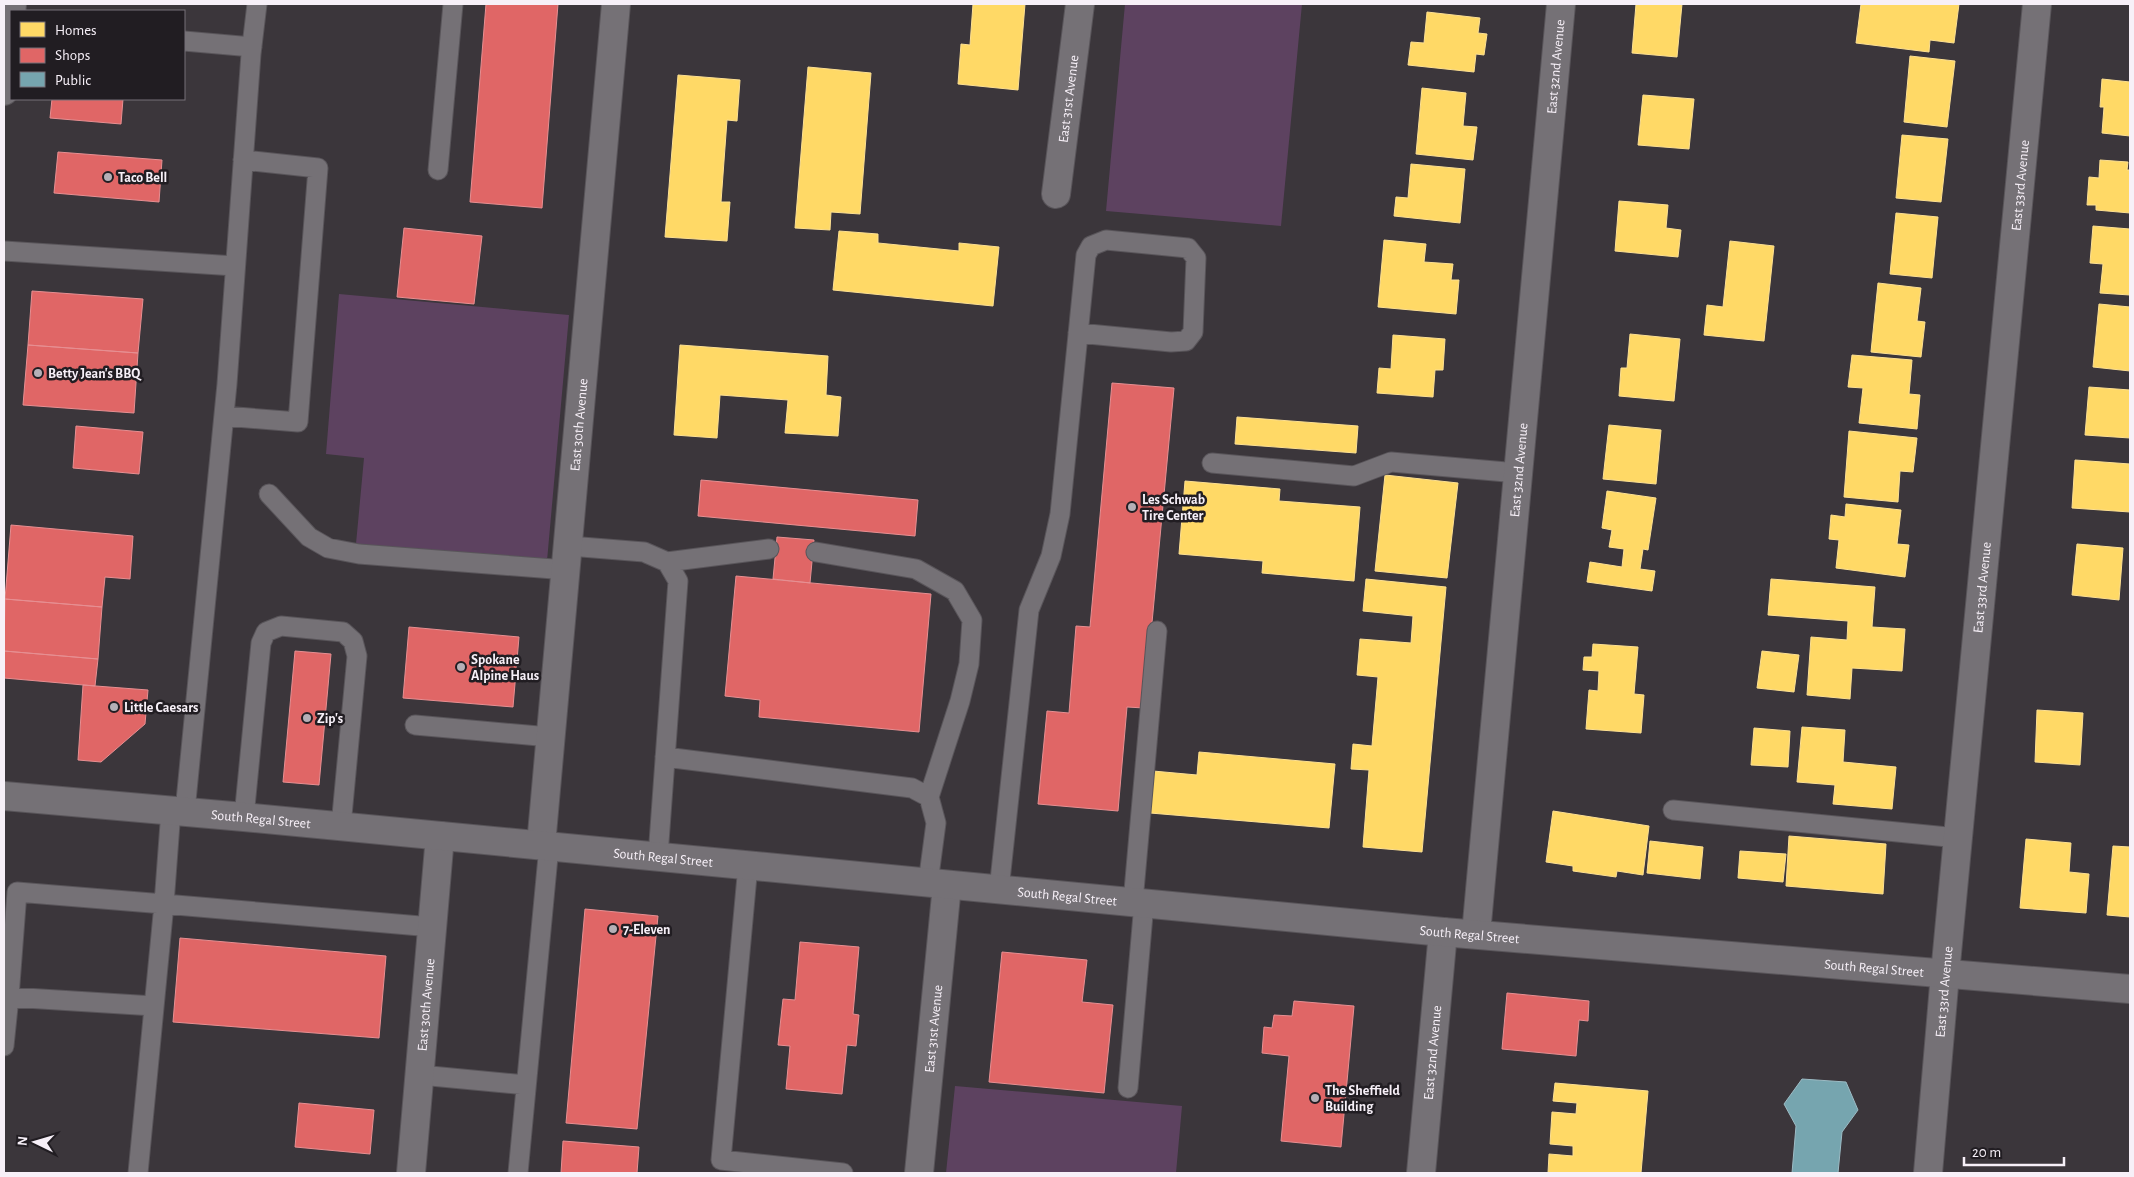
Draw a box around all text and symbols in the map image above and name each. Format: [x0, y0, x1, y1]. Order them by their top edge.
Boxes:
legend [10, 10, 185, 100]
street label: East 32nd Avenue [1545, 19, 1568, 115]
text: Homes [55, 23, 97, 38]
text: Shops [55, 48, 90, 63]
street label: East 31st Avenue [1057, 54, 1082, 144]
text: Public [55, 73, 91, 88]
street label: East 33rd Avenue [2010, 139, 2032, 232]
marker: Taco Bell [102, 171, 114, 183]
place label: Taco Bell [118, 171, 167, 185]
marker: Betty Jean's BBQ [32, 367, 44, 379]
place label: Betty Jean's BBQ [48, 367, 142, 381]
street label: East 30th Avenue [568, 378, 591, 472]
street label: East 32nd Avenue [1508, 422, 1531, 518]
place label: Les Schwab Tire Center [1142, 493, 1205, 523]
marker: Les Schwab Tire Center [1126, 501, 1138, 513]
street label: East 33rd Avenue [1971, 541, 1994, 634]
place label: Spokane Alpine Haus [471, 653, 539, 683]
marker: Spokane Alpine Haus [455, 661, 467, 673]
marker: Little Caesars [108, 701, 120, 713]
place label: Little Caesars [124, 701, 198, 715]
marker: Zip's [301, 712, 313, 724]
place label: Zip's [317, 712, 343, 726]
street label: South Regal Street [211, 808, 312, 831]
street label: South Regal Street [613, 846, 714, 870]
street label: South Regal Street [1017, 885, 1118, 909]
marker: 7-Eleven [607, 923, 619, 935]
place label: 7-Eleven [623, 923, 671, 937]
street label: South Regal Street [1419, 924, 1520, 946]
street label: East 33rd Avenue [1934, 946, 1956, 1038]
street label: East 30th Avenue [416, 958, 437, 1052]
street label: South Regal Street [1824, 958, 1925, 980]
street label: East 31st Avenue [923, 984, 945, 1073]
street label: East 32nd Avenue [1422, 1005, 1444, 1100]
place label: The Sheffield Building [1325, 1084, 1400, 1114]
marker: The Sheffield Building [1309, 1092, 1321, 1104]
north arrow [10, 1117, 60, 1167]
scale bar [1964, 1134, 2064, 1166]
text: N [16, 1135, 30, 1146]
text: 20 m [1972, 1145, 2001, 1160]

